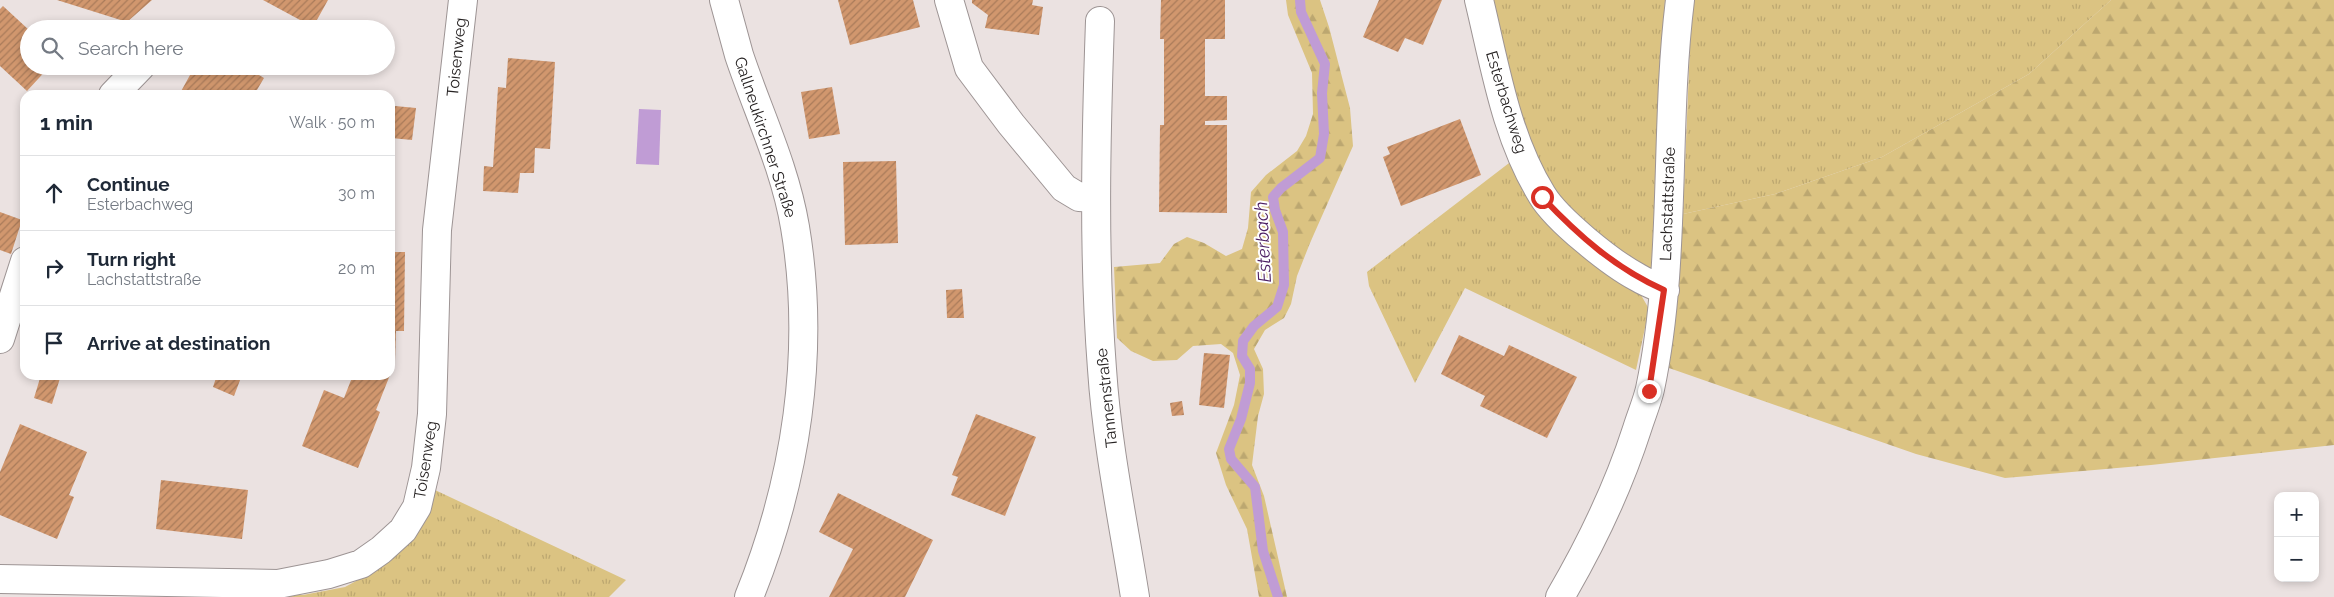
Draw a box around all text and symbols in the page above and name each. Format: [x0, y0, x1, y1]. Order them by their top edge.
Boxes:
street label: Toisenweg [443, 17, 470, 97]
search box [20, 20, 395, 75]
icon: search [38, 34, 66, 62]
text: Search here [78, 37, 184, 59]
street label: Esterbachweg [1482, 49, 1531, 156]
street label: Gallneukirchner Straße [731, 54, 801, 220]
text: 1 min [40, 110, 93, 135]
text: Walk · 50 m [289, 113, 375, 132]
street label: Lachstattstraße [1656, 147, 1679, 261]
text: Continue [87, 173, 170, 195]
icon: ahead [40, 179, 68, 207]
text: 30 m [338, 184, 375, 203]
route start [1531, 186, 1554, 209]
text: Esterbachweg [87, 195, 193, 214]
water label: Esterbach [1250, 201, 1275, 283]
text: Turn right [87, 248, 176, 270]
icon: right [40, 254, 68, 282]
text: 20 m [338, 259, 375, 278]
text: Lachstattstraße [87, 270, 201, 289]
icon: arrive [40, 329, 68, 357]
text: Arrive at destination [87, 332, 271, 354]
street label: Tannenstraße [1092, 347, 1121, 449]
route end [1638, 380, 1661, 403]
street label: Toisenweg [410, 419, 441, 501]
map controls [2274, 492, 2319, 582]
button: + [2274, 492, 2319, 537]
button: − [2274, 537, 2319, 582]

